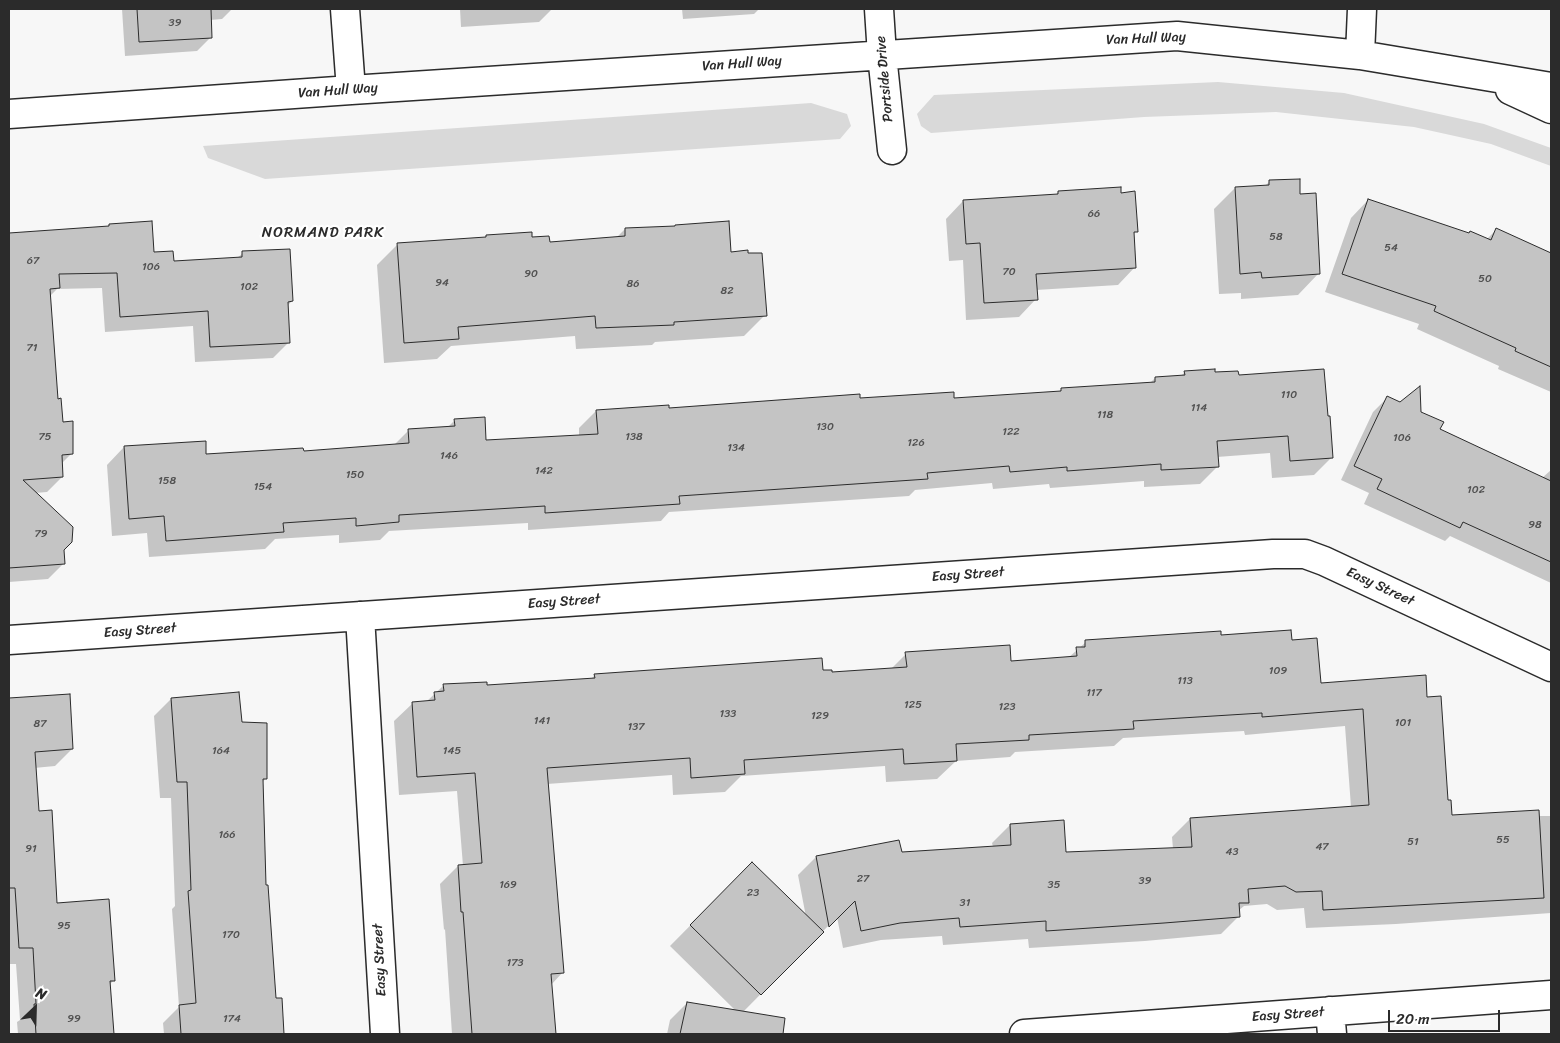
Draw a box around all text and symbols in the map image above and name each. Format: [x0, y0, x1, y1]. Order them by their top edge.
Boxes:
house number: 39 [169, 16, 181, 30]
street label: Van Hull Way [1106, 29, 1186, 49]
street label: Portside Drive [873, 35, 897, 123]
street label: Van Hull Way [702, 53, 782, 75]
street label: Van Hull Way [298, 80, 378, 102]
house number: 66 [1088, 207, 1100, 221]
district label: NORMAND PARK [260, 224, 386, 242]
house number: 58 [1269, 230, 1283, 244]
house number: 54 [1384, 241, 1398, 255]
house number: 67 [27, 254, 39, 268]
house number: 106 [142, 260, 160, 274]
house number: 70 [1002, 265, 1016, 279]
house number: 90 [524, 267, 538, 281]
house number: 50 [1478, 272, 1492, 286]
house number: 94 [435, 276, 449, 290]
house number: 86 [627, 277, 639, 291]
house number: 102 [240, 280, 258, 294]
house number: 82 [721, 284, 733, 298]
house number: 71 [27, 341, 37, 355]
house number: 110 [1281, 388, 1297, 402]
house number: 114 [1191, 401, 1207, 415]
house number: 118 [1097, 408, 1113, 422]
house number: 130 [816, 420, 834, 434]
house number: 122 [1002, 425, 1020, 439]
house number: 75 [38, 430, 52, 444]
house number: 138 [625, 430, 643, 444]
house number: 106 [1393, 431, 1411, 445]
house number: 126 [907, 436, 925, 450]
house number: 134 [727, 441, 745, 455]
house number: 146 [440, 449, 458, 463]
house number: 142 [535, 464, 553, 478]
house number: 150 [346, 468, 364, 482]
house number: 158 [158, 474, 176, 488]
house number: 154 [254, 480, 272, 494]
house number: 102 [1467, 483, 1485, 497]
house number: 98 [1528, 518, 1542, 532]
house number: 79 [34, 527, 48, 541]
street label: Easy Street [931, 564, 1005, 586]
street label: Easy Street [1343, 564, 1417, 610]
street label: Easy Street [527, 591, 601, 613]
street label: Easy Street [103, 620, 177, 642]
house number: 109 [1269, 664, 1287, 678]
house number: 113 [1177, 674, 1193, 688]
house number: 117 [1086, 686, 1102, 700]
house number: 125 [904, 698, 922, 712]
house number: 123 [998, 700, 1016, 714]
house number: 133 [720, 707, 736, 721]
house number: 129 [811, 709, 829, 723]
house number: 141 [534, 714, 550, 728]
house number: 101 [1395, 716, 1411, 730]
house number: 87 [34, 717, 46, 731]
house number: 137 [627, 720, 645, 734]
house number: 164 [212, 744, 230, 758]
house number: 145 [443, 744, 461, 758]
house number: 166 [218, 828, 236, 842]
house number: 55 [1496, 833, 1510, 847]
house number: 51 [1407, 835, 1419, 849]
house number: 47 [1315, 840, 1329, 854]
house number: 91 [25, 842, 37, 856]
house number: 43 [1226, 845, 1238, 859]
house number: 27 [857, 872, 869, 886]
house number: 39 [1139, 874, 1151, 888]
house number: 169 [499, 878, 517, 892]
house number: 35 [1048, 878, 1060, 892]
house number: 23 [747, 886, 759, 900]
house number: 31 [960, 896, 970, 910]
house number: 95 [57, 919, 71, 933]
street label: Easy Street [370, 923, 390, 997]
house number: 170 [222, 928, 240, 942]
house number: 173 [506, 956, 524, 970]
text: N [32, 980, 51, 1007]
north arrow [10, 983, 60, 1033]
scale bar [1390, 1000, 1502, 1032]
street label: Easy Street [1251, 1004, 1325, 1026]
text: 20 m [1396, 1006, 1430, 1032]
house number: 99 [67, 1012, 81, 1026]
house number: 174 [223, 1012, 241, 1026]

